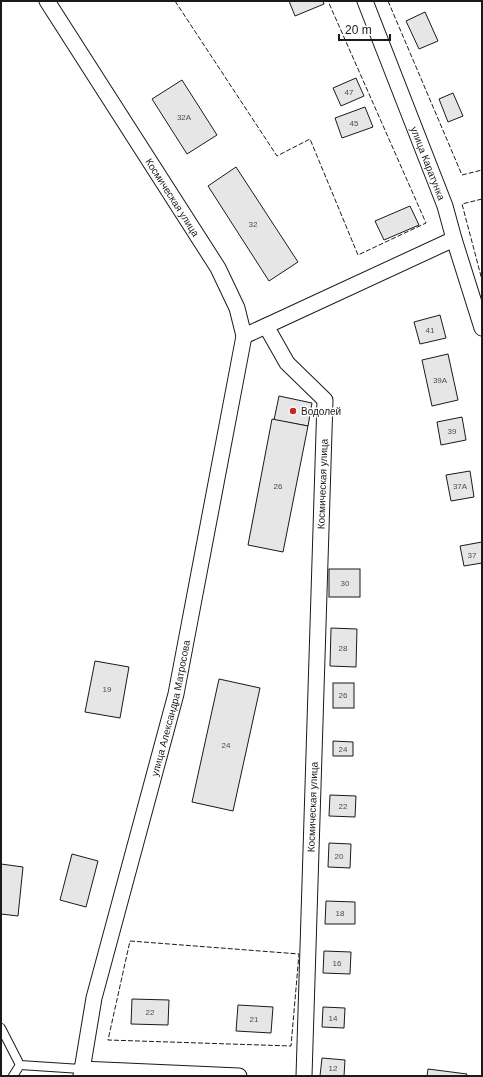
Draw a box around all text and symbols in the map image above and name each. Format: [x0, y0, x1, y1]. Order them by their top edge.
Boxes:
scale bar [339, 16, 390, 42]
text: 20 m [345, 23, 372, 37]
house number: 47 [345, 88, 354, 97]
house number: 32А [177, 113, 192, 122]
house number: 45 [350, 119, 359, 128]
street label: улица Каратунка [408, 125, 447, 202]
street label: Космическая улица [143, 156, 202, 239]
house number: 32 [249, 220, 258, 229]
house number: 41 [426, 326, 435, 335]
house number: 39А [433, 376, 448, 385]
marker: Водолей [288, 406, 298, 416]
place label: Водолей [301, 406, 341, 417]
house number: 39 [448, 427, 457, 436]
street label: Космическая улица [315, 438, 330, 529]
house number: 26 [274, 482, 283, 491]
house number: 37А [453, 482, 468, 491]
house number: 37 [468, 551, 477, 560]
house number: 30 [341, 579, 350, 588]
street label: улица Александра Матросова [149, 639, 192, 777]
house number: 28 [339, 644, 348, 653]
house number: 19 [103, 685, 112, 694]
house number: 26 [339, 691, 348, 700]
house number: 24 [222, 741, 231, 750]
house number: 24 [339, 745, 348, 754]
street label: Космическая улица [305, 761, 320, 852]
house number: 22 [339, 802, 348, 811]
house number: 20 [335, 852, 344, 861]
house number: 18 [336, 909, 345, 918]
house number: 16 [333, 959, 342, 968]
house number: 22 [146, 1008, 155, 1017]
house number: 14 [329, 1014, 338, 1023]
house number: 21 [250, 1015, 259, 1024]
house number: 12 [329, 1064, 338, 1073]

